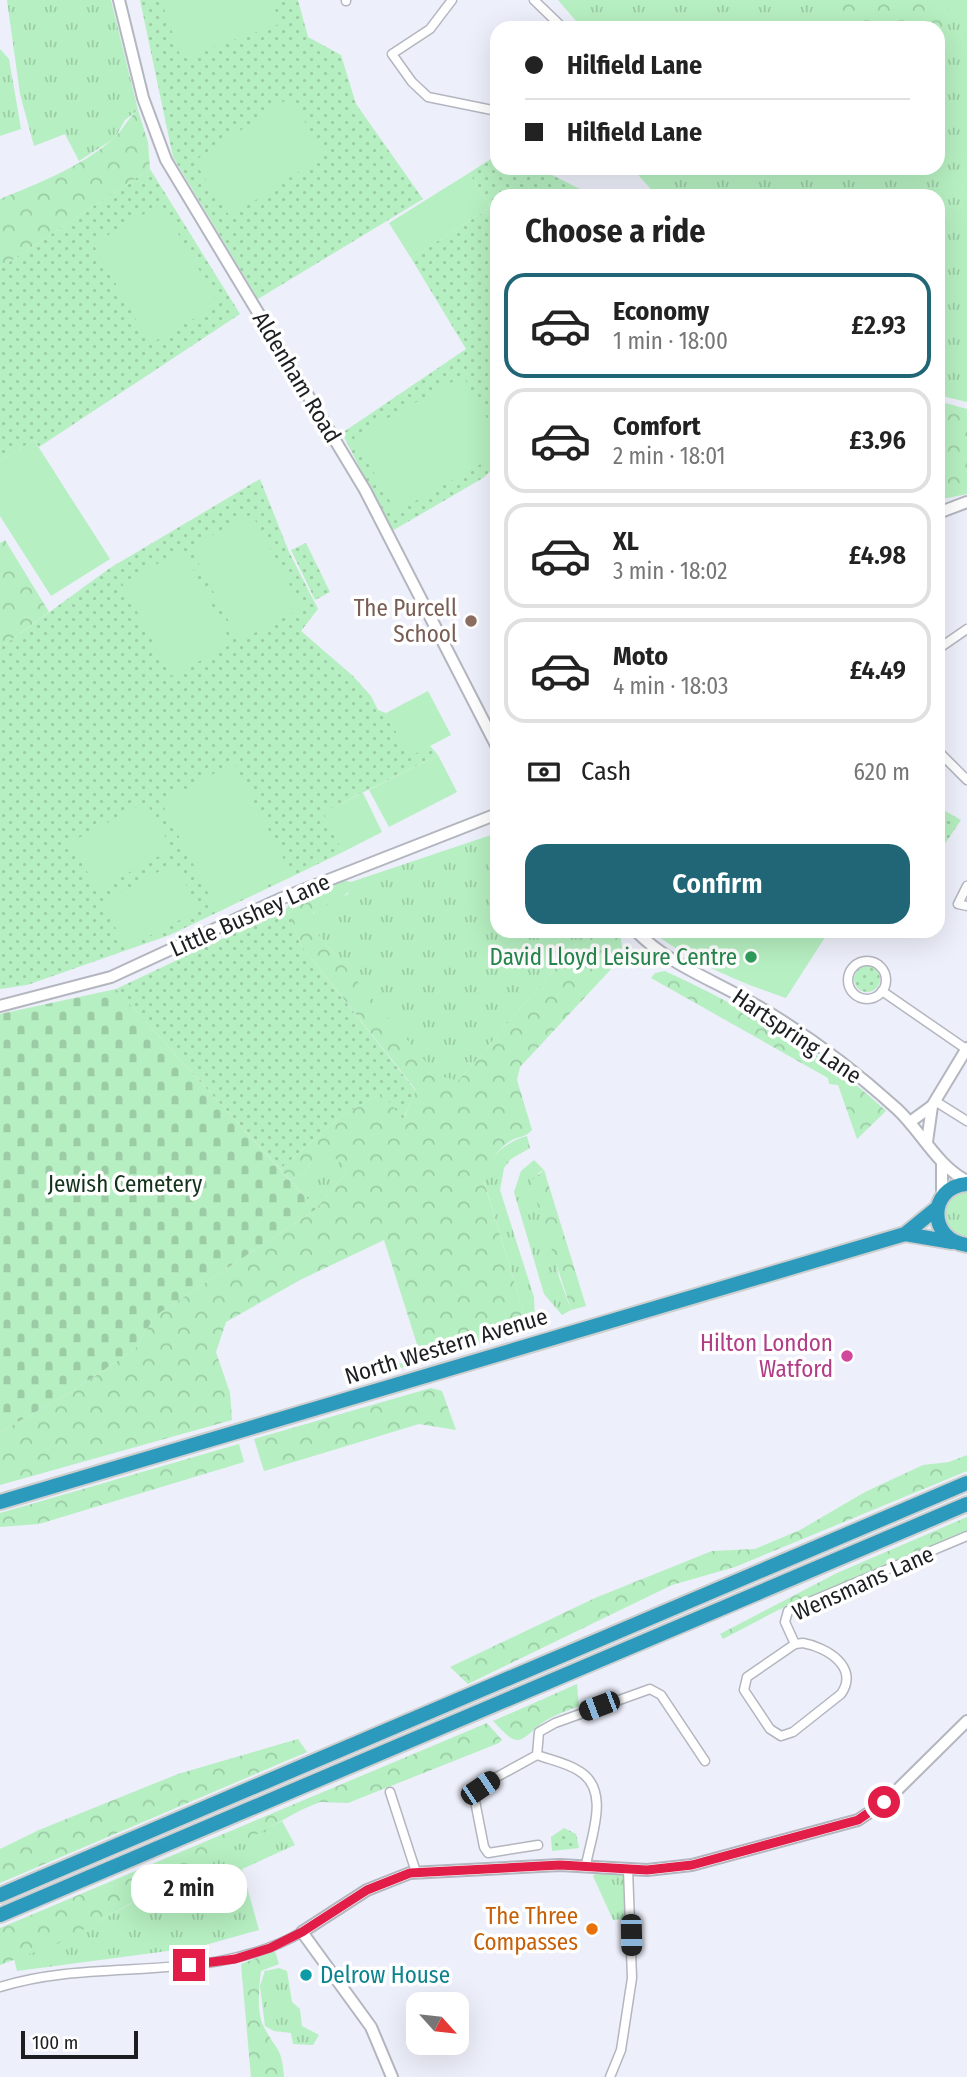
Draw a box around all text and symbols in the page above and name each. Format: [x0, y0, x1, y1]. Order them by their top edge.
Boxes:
text: Hilfield Lane [567, 50, 702, 81]
text: Hilfield Lane [567, 117, 702, 148]
text: Choose a ride [525, 212, 706, 250]
icon: car [529, 294, 592, 357]
text: Economy [613, 296, 709, 327]
street label: Aldenham Road [247, 306, 347, 448]
text: £2.93 [851, 310, 906, 341]
text: 1 min · 18:00 [613, 327, 728, 355]
icon: car [529, 409, 592, 472]
text: Comfort [613, 411, 701, 442]
text: £3.96 [849, 425, 906, 456]
text: 2 min · 18:01 [613, 442, 726, 470]
icon: car [529, 524, 592, 587]
text: XL [613, 526, 639, 557]
text: £4.98 [849, 540, 906, 571]
text: 3 min · 18:02 [613, 557, 727, 585]
place label: The Purcell School [354, 594, 457, 648]
marker: The Purcell School [463, 613, 479, 629]
icon: car [529, 639, 592, 702]
text: Moto [613, 641, 668, 672]
text: £4.49 [850, 655, 906, 686]
text: 4 min · 18:03 [613, 672, 728, 700]
icon: cash [525, 753, 563, 791]
text: Cash [581, 756, 631, 787]
text: 620 m [854, 758, 910, 786]
button: Confirm [525, 844, 910, 924]
street label: Little Bushey Lane [166, 867, 334, 963]
place label: David Lloyd Leisure Centre [490, 943, 737, 971]
marker: David Lloyd Leisure Centre [743, 949, 759, 965]
street label: Hartspring Lane [727, 983, 867, 1089]
park label: Jewish Cemetery [48, 1170, 203, 1198]
street label: North Western Avenue [341, 1302, 551, 1390]
place label: Hilton London Watford [700, 1329, 833, 1383]
marker: Hilton London Watford [839, 1348, 855, 1364]
street label: Wensmans Lane [788, 1539, 938, 1627]
car [576, 1689, 623, 1723]
car [457, 1768, 504, 1808]
route start [868, 1786, 900, 1818]
callout: 2 min [131, 1864, 247, 1912]
text: 2 min [163, 1874, 215, 1902]
place label: The Three Compasses [473, 1902, 578, 1956]
car [621, 1914, 642, 1956]
marker: The Three Compasses [584, 1921, 600, 1937]
route end [173, 1949, 205, 1981]
place label: Delrow House [320, 1961, 450, 1989]
marker: Delrow House [298, 1967, 314, 1983]
north arrow [406, 1992, 469, 2054]
map controls [406, 1992, 469, 2055]
scale bar [21, 2028, 138, 2060]
text: 100 m [32, 2031, 78, 2054]

